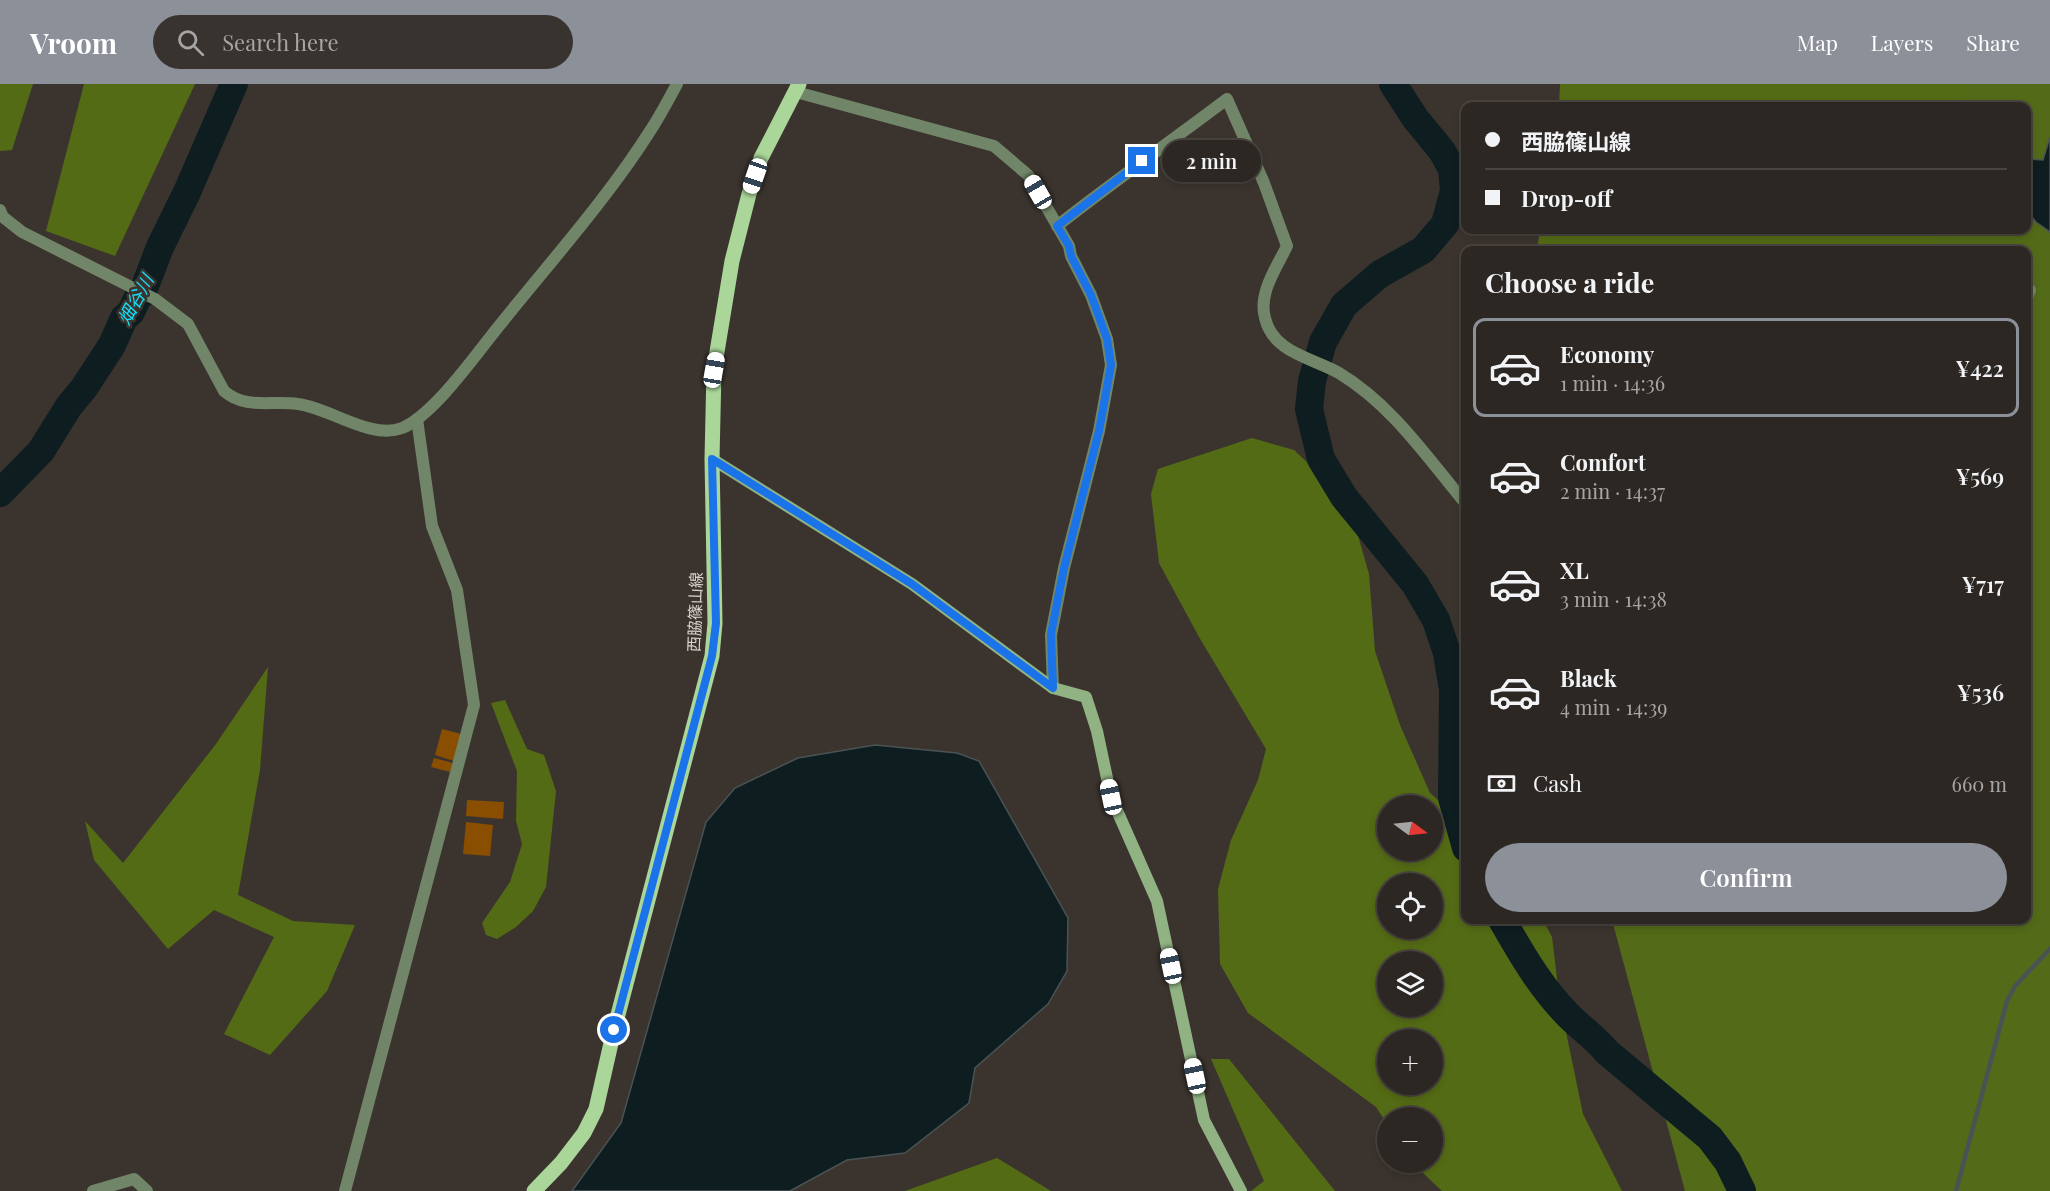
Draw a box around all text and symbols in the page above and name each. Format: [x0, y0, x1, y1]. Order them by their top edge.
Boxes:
search box [153, 15, 573, 69]
text: Vroom [30, 24, 117, 61]
icon: search [174, 26, 207, 59]
text: Search here [222, 27, 339, 57]
text: Map [1797, 28, 1838, 56]
text: Layers [1871, 28, 1933, 56]
text: Share [1966, 28, 2020, 56]
text: 西脇篠山線 [1521, 126, 1631, 156]
callout: 2 min [1163, 140, 1262, 182]
route end [1128, 147, 1155, 174]
text: 2 min [1186, 147, 1237, 174]
car [741, 156, 769, 196]
car [1021, 172, 1055, 212]
text: Drop-off [1521, 183, 1612, 213]
text: Choose a ride [1485, 264, 1654, 300]
water label: 畑谷川 [112, 268, 160, 329]
text: Economy [1560, 339, 1654, 369]
icon: car [1488, 341, 1542, 395]
car [702, 351, 726, 389]
text: ¥422 [1956, 353, 2004, 383]
text: 1 min · 14:36 [1560, 369, 1665, 396]
text: Comfort [1560, 447, 1646, 477]
icon: car [1488, 449, 1542, 503]
text: ¥569 [1956, 461, 2004, 491]
text: 2 min · 14:37 [1560, 477, 1665, 504]
text: XL [1560, 555, 1589, 585]
icon: car [1488, 557, 1542, 611]
text: ¥717 [1962, 569, 2004, 599]
street label: 西脇篠山線 [683, 572, 706, 652]
text: 3 min · 14:38 [1560, 585, 1667, 612]
text: Black [1560, 663, 1617, 693]
icon: car [1488, 665, 1542, 719]
text: ¥536 [1957, 677, 2004, 707]
text: 4 min · 14:39 [1560, 693, 1667, 720]
icon: cash [1485, 767, 1518, 800]
text: Cash [1533, 768, 1582, 798]
text: 660 m [1952, 770, 2007, 797]
car [1098, 778, 1124, 816]
north arrow [1377, 795, 1443, 861]
map controls [1377, 795, 1443, 1173]
button: Confirm [1485, 843, 2007, 912]
button: locate [1377, 873, 1443, 939]
car [1158, 947, 1184, 985]
button: layers [1377, 951, 1443, 1017]
route start [600, 1016, 627, 1043]
button: + [1377, 1029, 1443, 1095]
car [1182, 1057, 1208, 1095]
button: − [1377, 1107, 1443, 1173]

